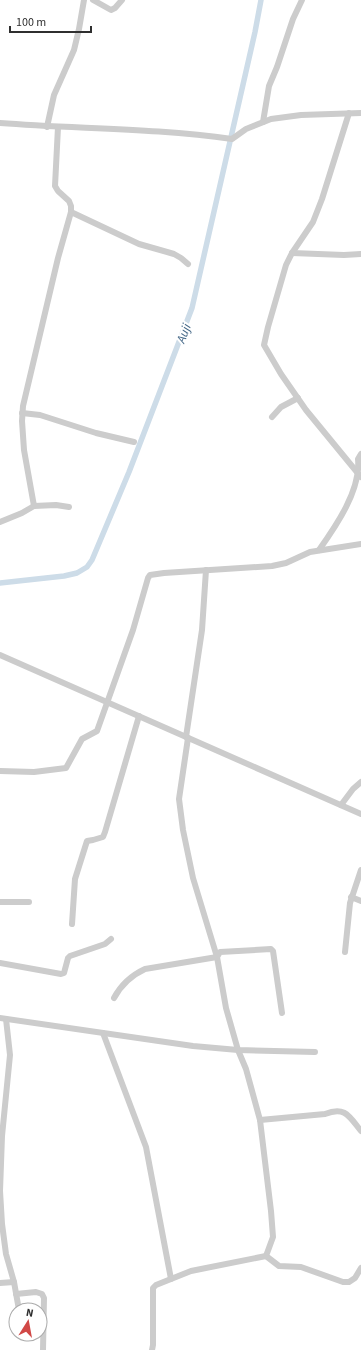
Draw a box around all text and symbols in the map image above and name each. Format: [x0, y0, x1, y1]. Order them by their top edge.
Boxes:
scale bar [10, 8, 91, 34]
text: 100 m [16, 14, 46, 31]
water label: Auji [172, 320, 196, 347]
north arrow [8, 1302, 48, 1342]
text: N [25, 1305, 35, 1321]

